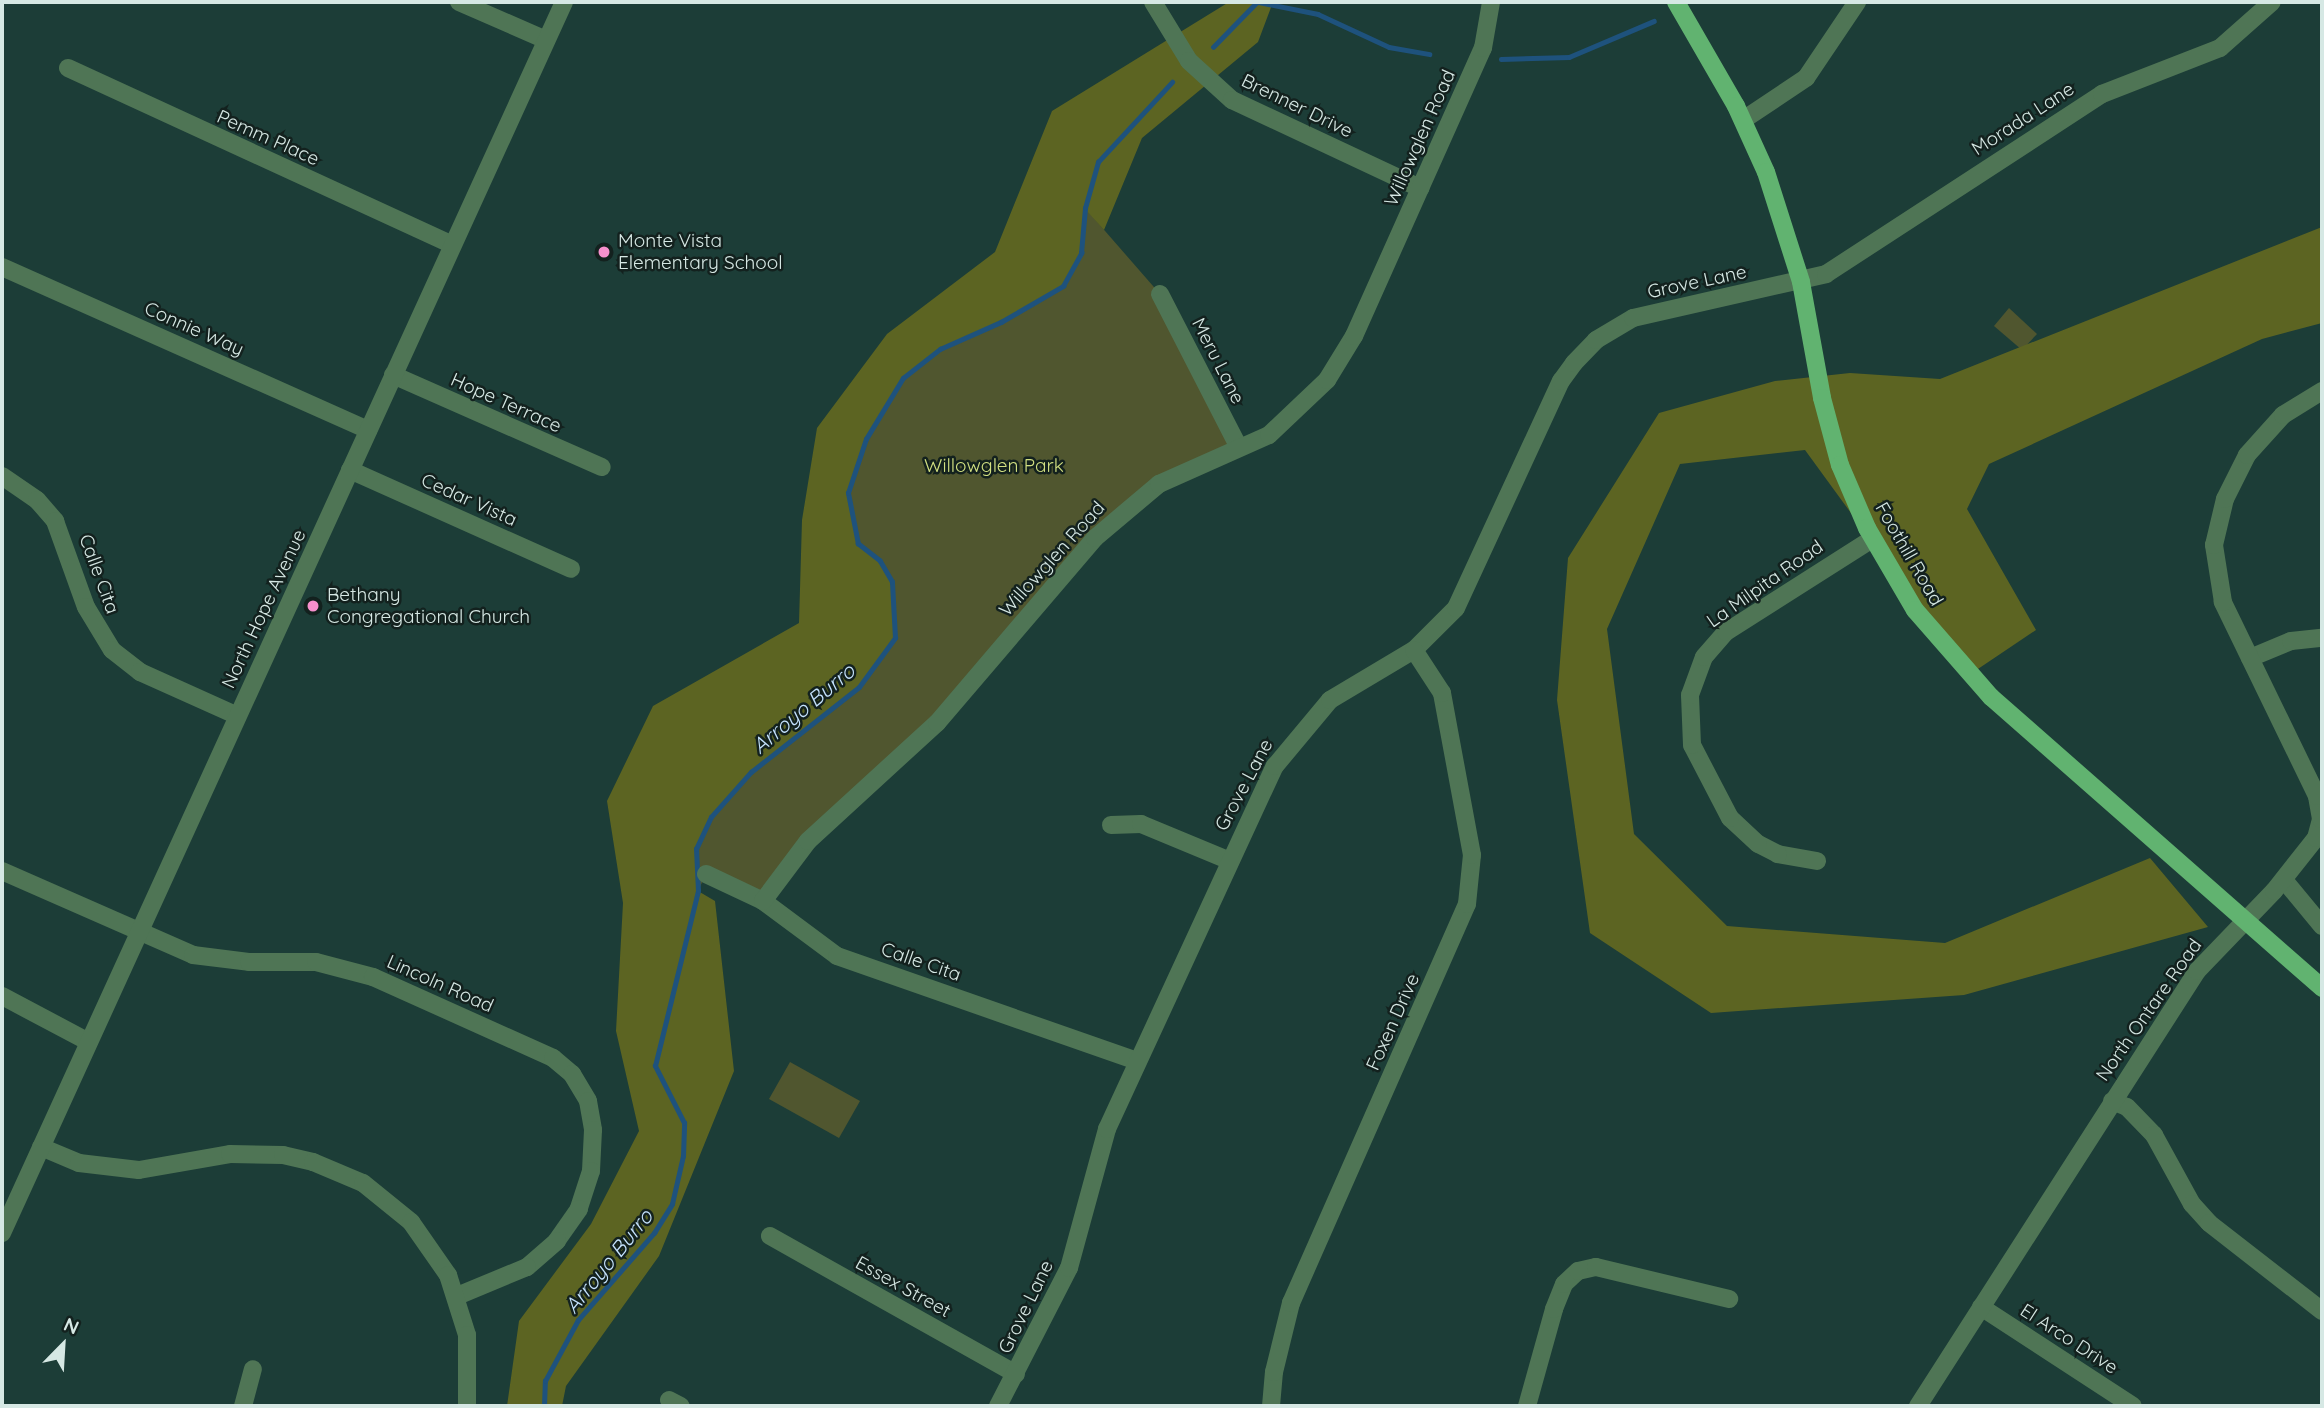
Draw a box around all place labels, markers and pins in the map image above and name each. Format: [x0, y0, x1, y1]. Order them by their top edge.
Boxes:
place label: Monte Vista Elementary School [618, 230, 783, 274]
marker: Monte Vista Elementary School [596, 244, 612, 260]
place label: Bethany Congregational Church [327, 584, 530, 628]
marker: Bethany Congregational Church [305, 598, 321, 614]

